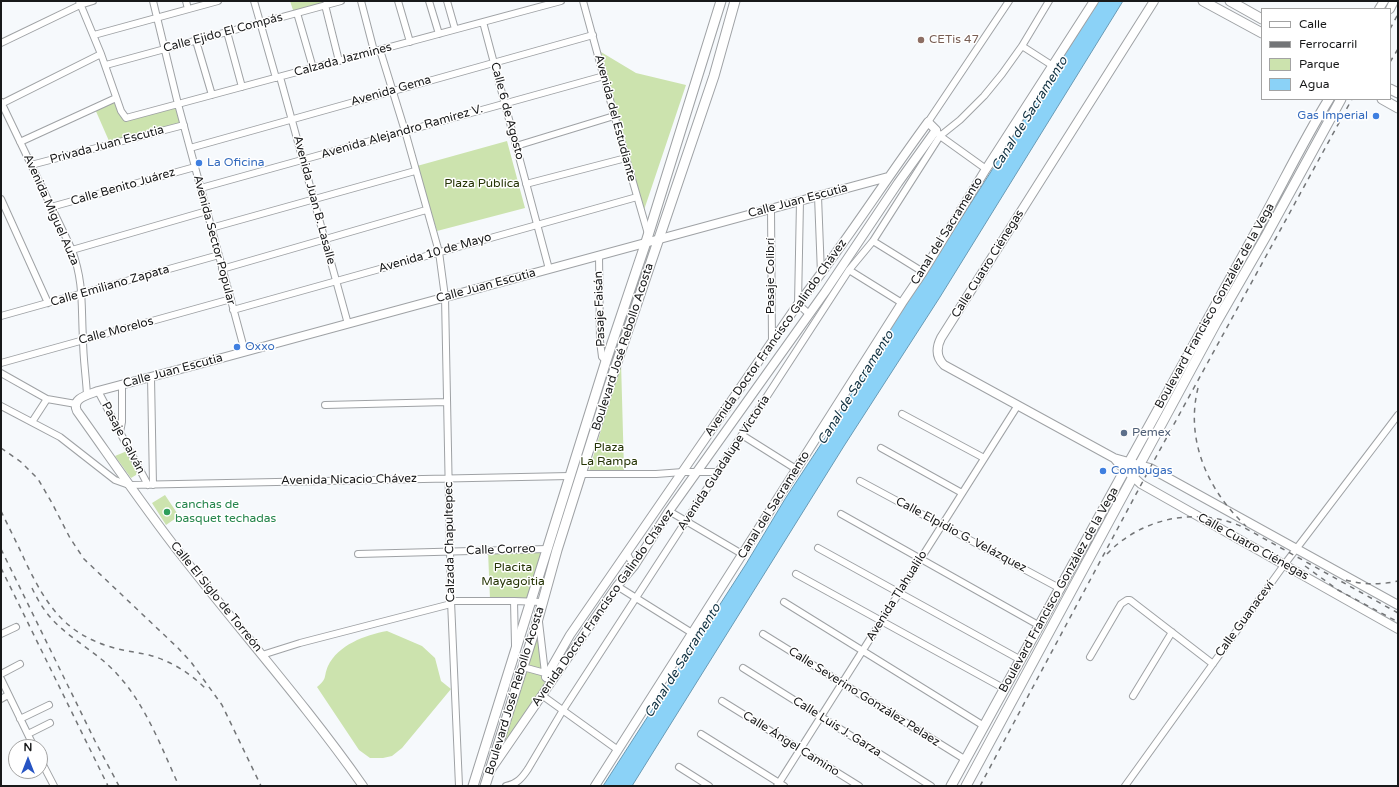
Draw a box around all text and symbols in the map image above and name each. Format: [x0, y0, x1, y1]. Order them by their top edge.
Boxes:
legend [1261, 8, 1391, 100]
street label: Calle Ejido El Compás [162, 10, 284, 56]
text: Calle [1299, 17, 1327, 31]
place label: CETis 47 [929, 33, 979, 47]
marker: CETis 47 [916, 35, 926, 45]
text: Ferrocarril [1299, 37, 1357, 51]
street label: Calzada Jazmines [293, 40, 393, 80]
street label: Avenida del Estudiante [591, 53, 639, 183]
water label: Canal de Sacramento [989, 54, 1071, 174]
text: Parque [1299, 57, 1340, 71]
street label: Calle 6 de Agosto [487, 61, 527, 161]
street label: Avenida Gema [349, 73, 433, 109]
text: Agua [1299, 77, 1329, 91]
street label: Avenida Alejandro Ramírez V. [319, 102, 485, 162]
place label: Gas Imperial [1297, 109, 1368, 123]
marker: Gas Imperial [1371, 111, 1381, 121]
street label: Privada Juan Escutia [48, 123, 166, 167]
street label: Avenida Juan B. Lasalle [290, 134, 338, 266]
street label: Avenida Miguel Auza [20, 152, 82, 268]
place label: La Oficina [207, 156, 265, 170]
marker: La Oficina [194, 158, 204, 168]
street label: Calle Benito Juárez [69, 165, 177, 209]
street label: Avenida Sector Popular [190, 174, 238, 306]
street label: Canal del Sacramento [908, 174, 986, 288]
park label: Plaza Pública [444, 177, 520, 191]
street label: Calle Juan Escutia [747, 181, 849, 221]
street label: Boulevard Francisco González de la Vega [1152, 201, 1278, 411]
street label: Calle Cuatro Ciénegas [949, 207, 1027, 321]
street label: Avenida 10 de Mayo [377, 230, 493, 276]
street label: Avenida Doctor Francisco Galindo Chávez [702, 237, 850, 439]
street label: Pasaje Colibrí [764, 238, 778, 314]
street label: Boulevard José Rebollo Acosta [589, 261, 657, 433]
street label: Calle Emiliano Zapata [49, 262, 171, 310]
street label: Calle Juan Escutia [435, 266, 537, 306]
street label: Pasaje Faisán [591, 271, 609, 347]
street label: Calle Morelos [77, 314, 155, 348]
water label: Canal de Sacramento [815, 328, 897, 448]
place label: Oxxo [245, 340, 275, 354]
marker: Oxxo [232, 342, 242, 352]
street label: Calle Juan Escutia [122, 351, 224, 391]
street label: Avenida Guadalupe Victoria [675, 393, 773, 533]
street label: Pasaje Galván [98, 400, 148, 476]
place label: Pemex [1132, 426, 1171, 440]
marker: Pemex [1119, 428, 1129, 438]
park label: Plaza La Rampa [580, 441, 638, 469]
street label: Canal del Sacramento [735, 448, 813, 562]
place label: Combugas [1111, 464, 1172, 478]
marker: Combugas [1098, 466, 1108, 476]
street label: Avenida Nicacio Chávez [281, 472, 417, 488]
street label: Calzada Chapultepec [442, 482, 458, 602]
street label: Boulevard Francisco González de la Vega [996, 485, 1122, 695]
street label: Calle Elpidio G. Velázquez [893, 494, 1029, 576]
place label: canchas de basquet techadas [175, 498, 276, 526]
marker: canchas de basquet techadas [162, 507, 172, 517]
street label: Avenida Doctor Francisco Galindo Chávez [529, 507, 677, 709]
street label: Calle Cuatro Ciénegas [1195, 510, 1311, 584]
street label: Calle El Siglo de Torreón [167, 539, 265, 655]
street label: Calle Correo [466, 542, 536, 558]
street label: Avenida Tlahualilo [863, 548, 931, 644]
park label: Placita Mayagoitia [481, 561, 545, 589]
street label: Calle Guanaceví [1213, 578, 1277, 660]
water label: Canal de Sacramento [642, 601, 724, 721]
street label: Boulevard José Rebollo Acosta [482, 605, 548, 777]
street label: Calle Severino González Pelaez [786, 644, 942, 750]
street label: Calle Luis J. Garza [790, 694, 884, 760]
street label: Calle Ángel Camino [740, 708, 842, 780]
north arrow [8, 739, 48, 779]
text: N [24, 741, 32, 754]

